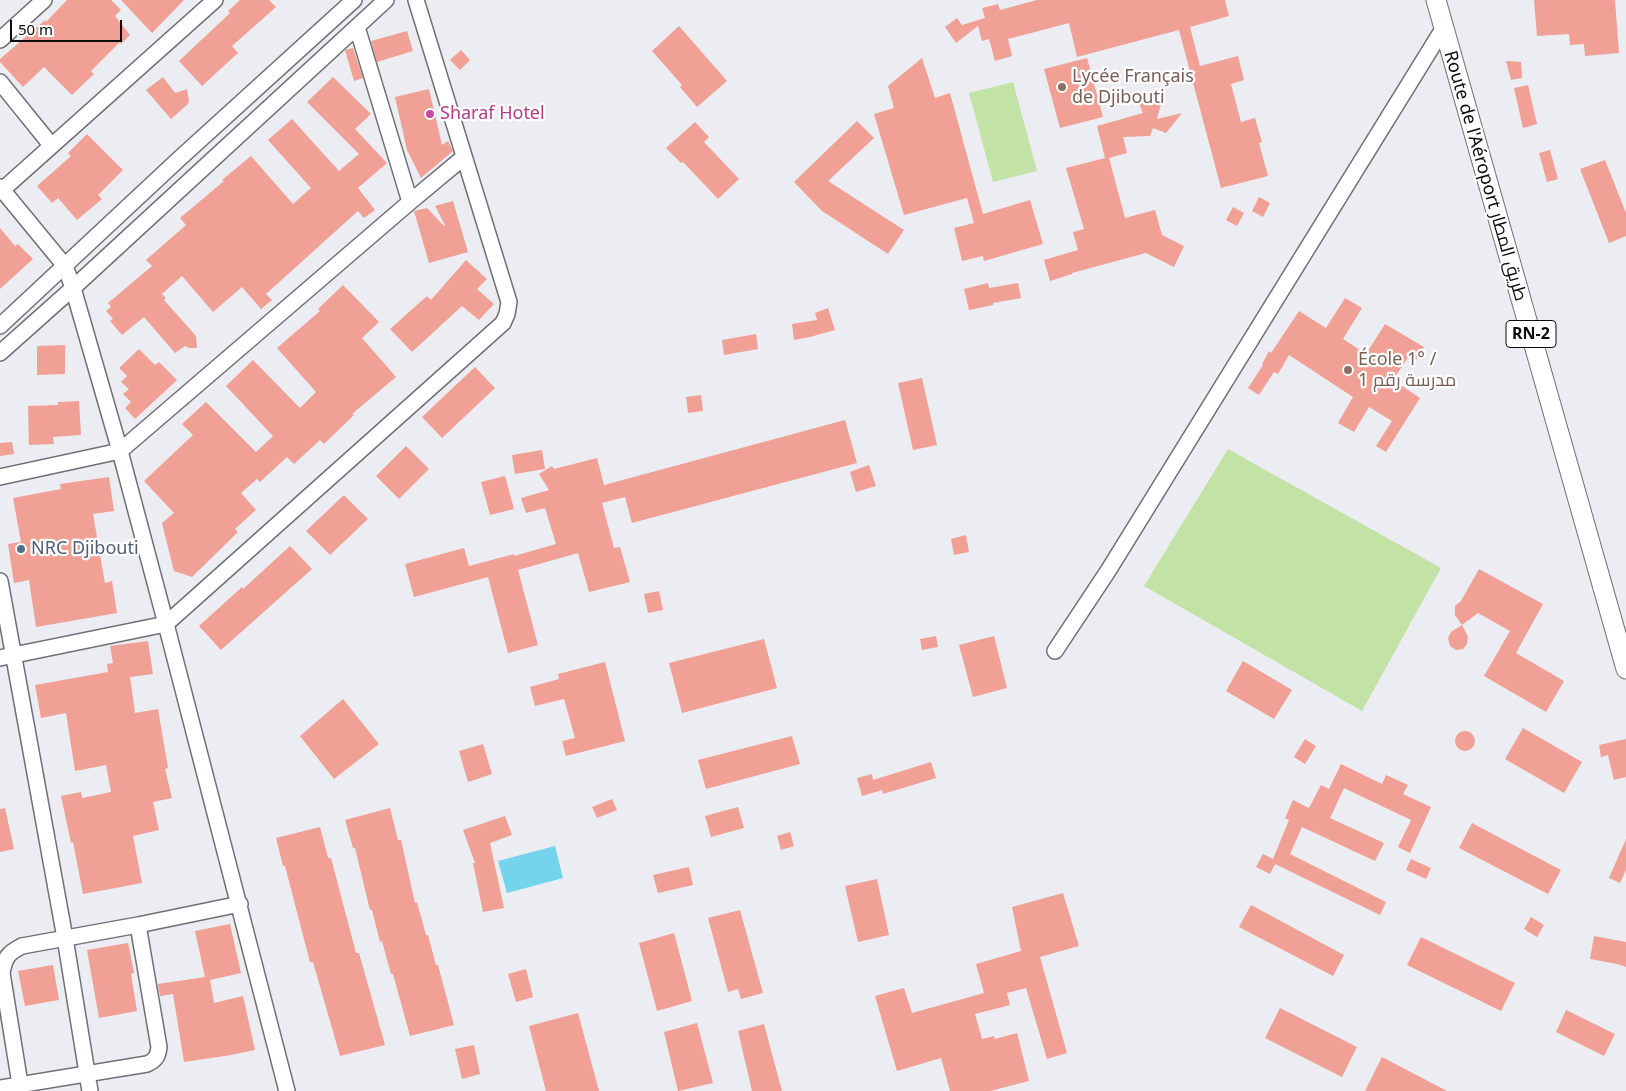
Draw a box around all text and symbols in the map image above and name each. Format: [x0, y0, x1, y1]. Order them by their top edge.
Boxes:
scale bar [12, 10, 125, 42]
text: 50 m [18, 19, 53, 39]
street label: Route de l'Aéroport طريق المطار [1439, 48, 1531, 304]
place label: Lycée Français de Djibouti [1072, 66, 1194, 108]
marker: Lycée Français de Djibouti [1056, 81, 1068, 93]
place label: Sharaf Hotel [440, 103, 545, 125]
marker: Sharaf Hotel [424, 108, 436, 120]
road number: RN-2 [1506, 320, 1556, 348]
place label: École 1° / مدرسة رقم 1 [1358, 349, 1456, 392]
marker: École 1° / مدرسة رقم 1 [1342, 364, 1354, 376]
place label: NRC Djibouti [31, 538, 139, 560]
marker: NRC Djibouti [15, 543, 27, 555]

